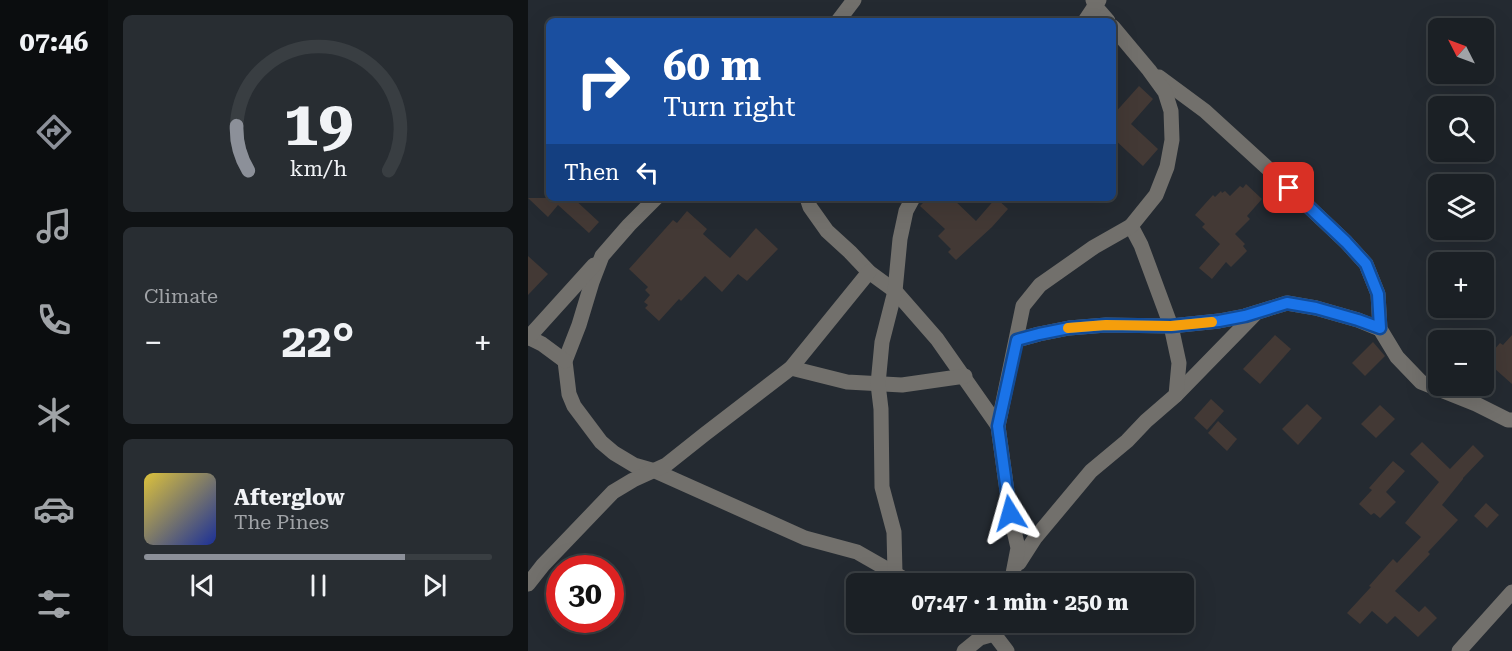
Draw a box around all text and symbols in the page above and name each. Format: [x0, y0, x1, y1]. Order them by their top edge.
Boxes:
north arrow [1428, 18, 1494, 84]
map controls [1428, 18, 1494, 396]
text: 07:46 [20, 26, 88, 58]
text: 60 m [663, 41, 761, 90]
icon: right [564, 42, 642, 120]
text: 19 [283, 87, 353, 160]
text: Turn right [663, 91, 796, 123]
button: search [1428, 96, 1494, 162]
icon: directions [33, 111, 75, 153]
text: km/h [289, 156, 347, 181]
icon: left [631, 156, 664, 189]
text: Then [564, 160, 619, 185]
pin [1263, 162, 1314, 213]
icon: arrive [1272, 171, 1305, 204]
button: layers [1428, 174, 1494, 240]
icon: music [33, 205, 75, 247]
button: + [1428, 252, 1494, 318]
text: Climate [144, 284, 218, 308]
icon: phone [33, 299, 75, 341]
text: 22° [282, 315, 354, 368]
text: − [144, 323, 162, 362]
text: + [474, 323, 492, 362]
button: − [1428, 330, 1494, 396]
icon: climate [33, 394, 75, 436]
position arrow [978, 481, 1042, 545]
text: Afterglow [234, 485, 345, 510]
icon: car [33, 488, 75, 530]
text: The Pines [234, 510, 329, 534]
speed limit sign: 30 [546, 555, 624, 633]
icon: previous [186, 569, 219, 602]
icon: pause [302, 569, 335, 602]
icon: next [418, 569, 451, 602]
icon: filters [33, 583, 75, 625]
text: 07:47 · 1 min · 250 m [911, 590, 1129, 615]

